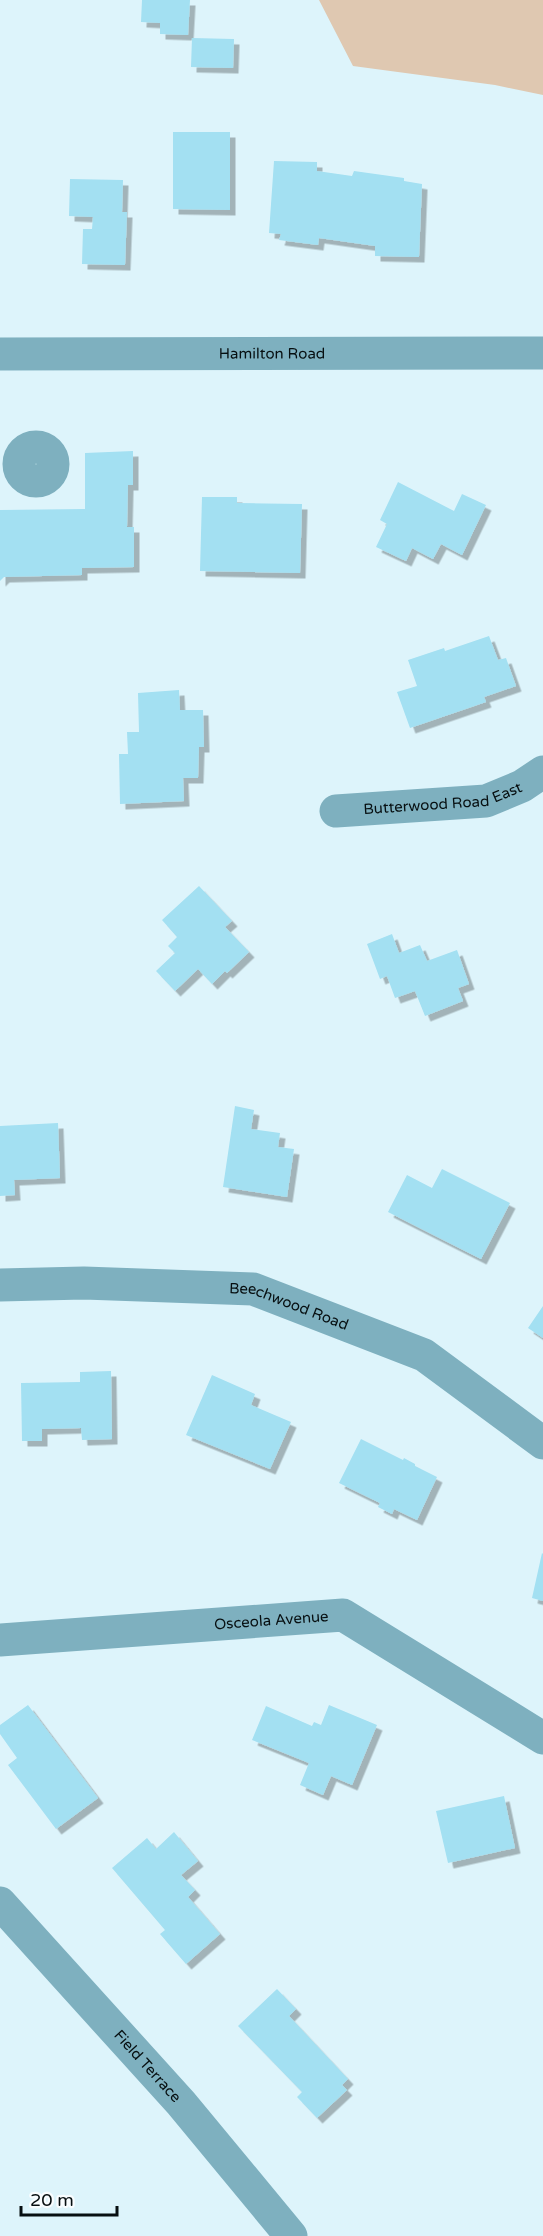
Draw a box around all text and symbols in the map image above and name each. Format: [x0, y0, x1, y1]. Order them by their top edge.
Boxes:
street label: Hamilton Road [219, 344, 325, 363]
street label: Butterwood Road East [363, 778, 525, 818]
street label: Beechwood Road [229, 1279, 351, 1334]
street label: Osceola Avenue [213, 1607, 329, 1633]
street label: Field Terrace [110, 2026, 185, 2106]
scale bar [21, 2179, 117, 2217]
text: 20 m [30, 2189, 74, 2211]

